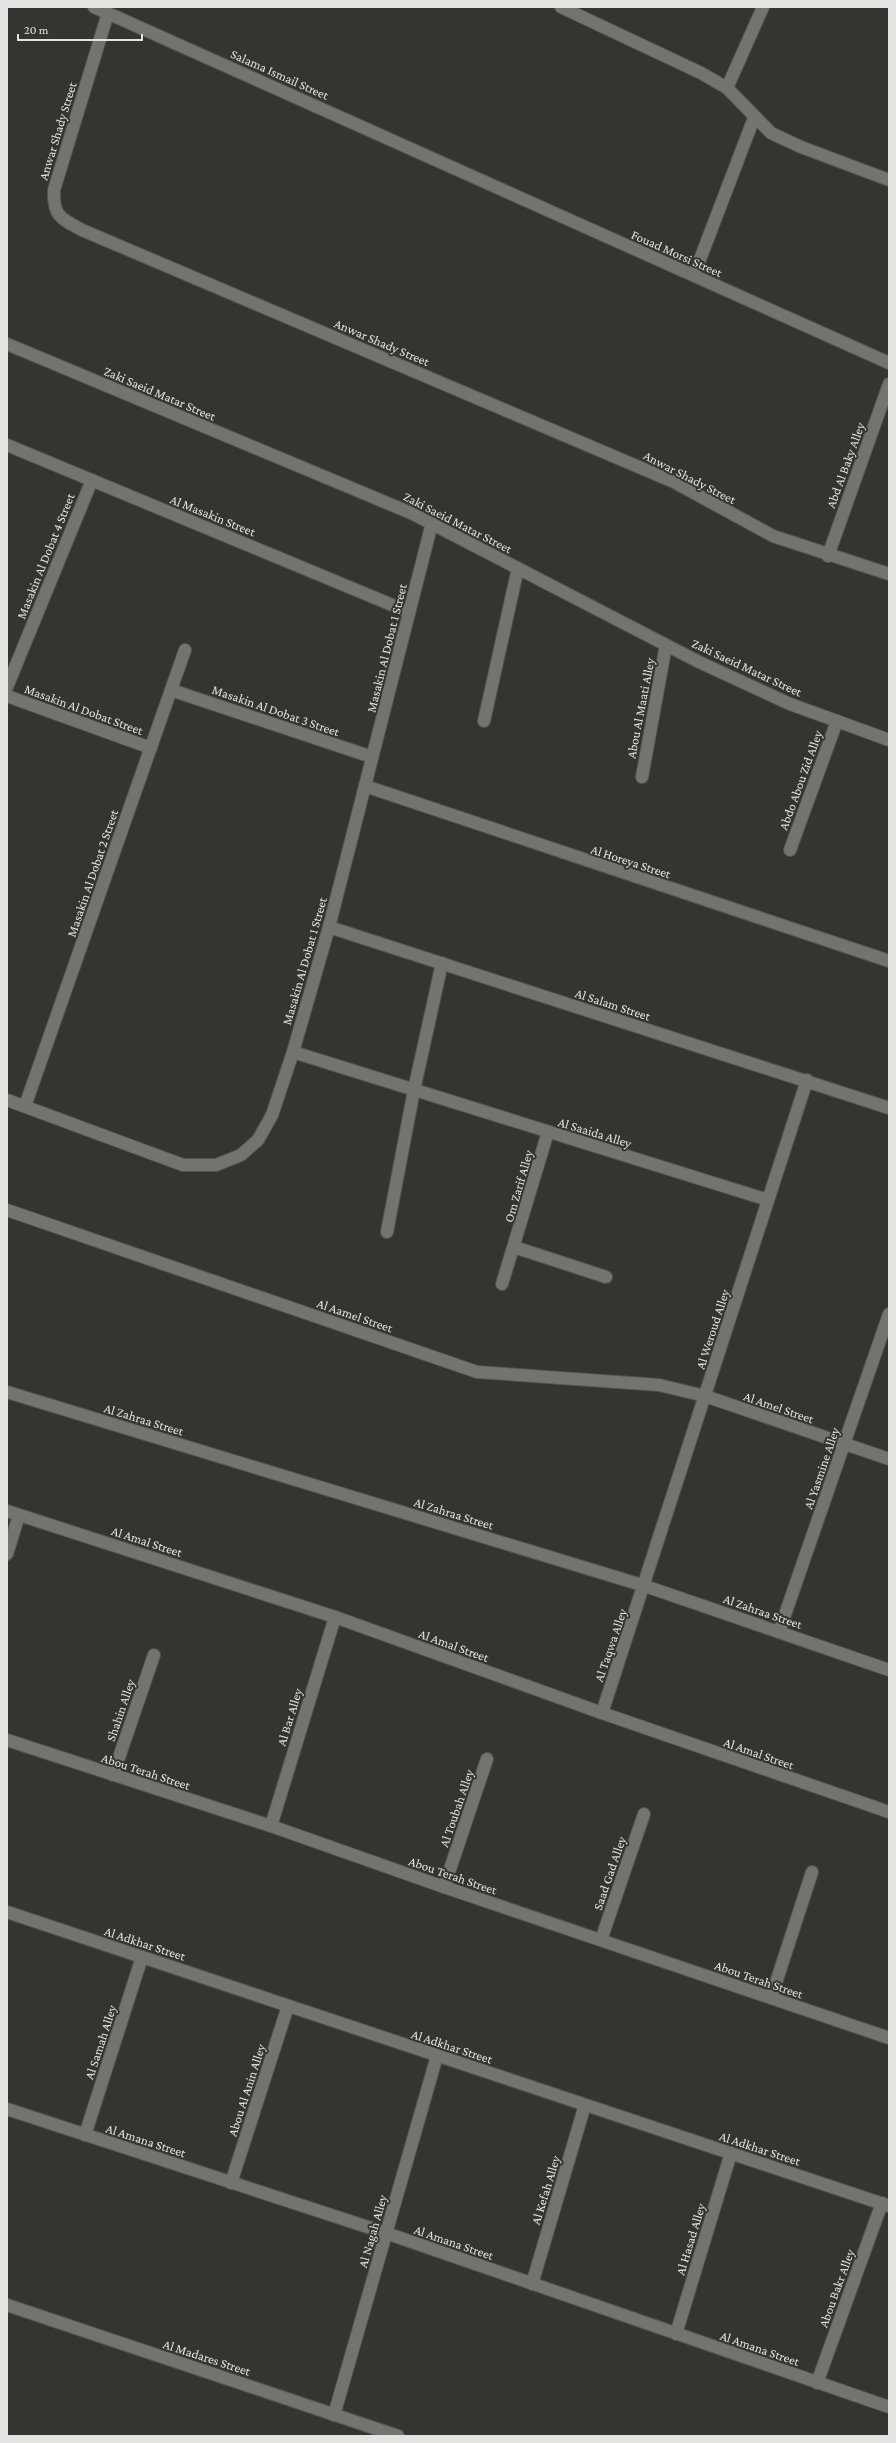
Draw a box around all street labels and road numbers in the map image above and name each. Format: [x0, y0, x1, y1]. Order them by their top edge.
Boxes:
street label: Salama Ismail Street [228, 46, 332, 103]
street label: Anwar Shady Street [35, 80, 80, 182]
street label: Fouad Morsi Street [629, 227, 725, 281]
street label: Anwar Shady Street [332, 316, 432, 370]
street label: Zaki Saeid Matar Street [102, 363, 219, 424]
street label: Abd Al Baky Alley [823, 419, 868, 510]
street label: Anwar Shady Street [641, 448, 739, 508]
street label: Zaki Saeid Matar Street [401, 489, 515, 557]
street label: Masakin Al Dobat 4 Street [13, 490, 78, 621]
street label: Al Masakin Street [168, 492, 258, 540]
street label: Masakin Al Dobat 1 Street [363, 582, 410, 714]
street label: Zaki Saeid Matar Street [689, 635, 805, 700]
street label: Abou Al Maati Alley [623, 656, 658, 760]
street label: Masakin Al Dobat Street [22, 681, 146, 738]
street label: Masakin Al Dobat 3 Street [210, 682, 342, 740]
street label: Abdo Abou Zid Alley [775, 727, 826, 832]
street label: Masakin Al Dobat 2 Street [64, 807, 122, 939]
street label: Al Horeya Street [589, 842, 673, 882]
street label: Masakin Al Dobat 1 Street [279, 895, 330, 1027]
street label: Al Salam Street [573, 985, 653, 1024]
street label: Al Saaida Alley [556, 1114, 634, 1151]
street label: Om Zarif Alley [501, 1147, 536, 1224]
street label: Al Weroud Alley [692, 1286, 733, 1371]
street label: Al Aamel Street [315, 1296, 395, 1336]
street label: Al Amel Street [742, 1388, 816, 1427]
street label: Al Zahraa Street [102, 1400, 186, 1439]
street label: Al Yasmine Alley [800, 1424, 843, 1511]
street label: Al Zahraa Street [412, 1494, 496, 1533]
street label: Al Amal Street [110, 1523, 185, 1560]
street label: Al Zahraa Street [721, 1591, 805, 1632]
street label: Al Taqwa Alley [591, 1606, 630, 1684]
street label: Al Amal Street [417, 1626, 492, 1665]
street label: Shahin Alley [103, 1676, 138, 1743]
street label: Al Bar Alley [274, 1686, 306, 1748]
street label: Al Amal Street [722, 1734, 797, 1773]
street label: Abou Terah Street [100, 1750, 193, 1793]
street label: Al Toubah Alley [436, 1766, 477, 1849]
street label: Saad Gad Alley [590, 1833, 629, 1912]
street label: Abou Terah Street [407, 1853, 500, 1898]
street label: Al Adkhar Street [102, 1923, 188, 1964]
street label: Abou Terah Street [713, 1957, 806, 2002]
street label: Al Samah Alley [81, 2002, 120, 2081]
street label: Al Adkhar Street [409, 2026, 495, 2067]
street label: Abou Al Anin Alley [224, 2041, 269, 2138]
street label: Al Amana Street [104, 2121, 188, 2161]
street label: Al Adkhar Street [717, 2128, 803, 2169]
street label: Al Kefah Alley [528, 2153, 563, 2227]
street label: Al Nagah Alley [355, 2192, 390, 2269]
street label: Al Hasad Alley [672, 2201, 709, 2277]
street label: Al Amana Street [412, 2222, 496, 2263]
street label: Abou Bakr Alley [815, 2246, 858, 2329]
street label: Al Amana Street [718, 2328, 802, 2369]
street label: Al Madares Street [161, 2336, 253, 2379]

